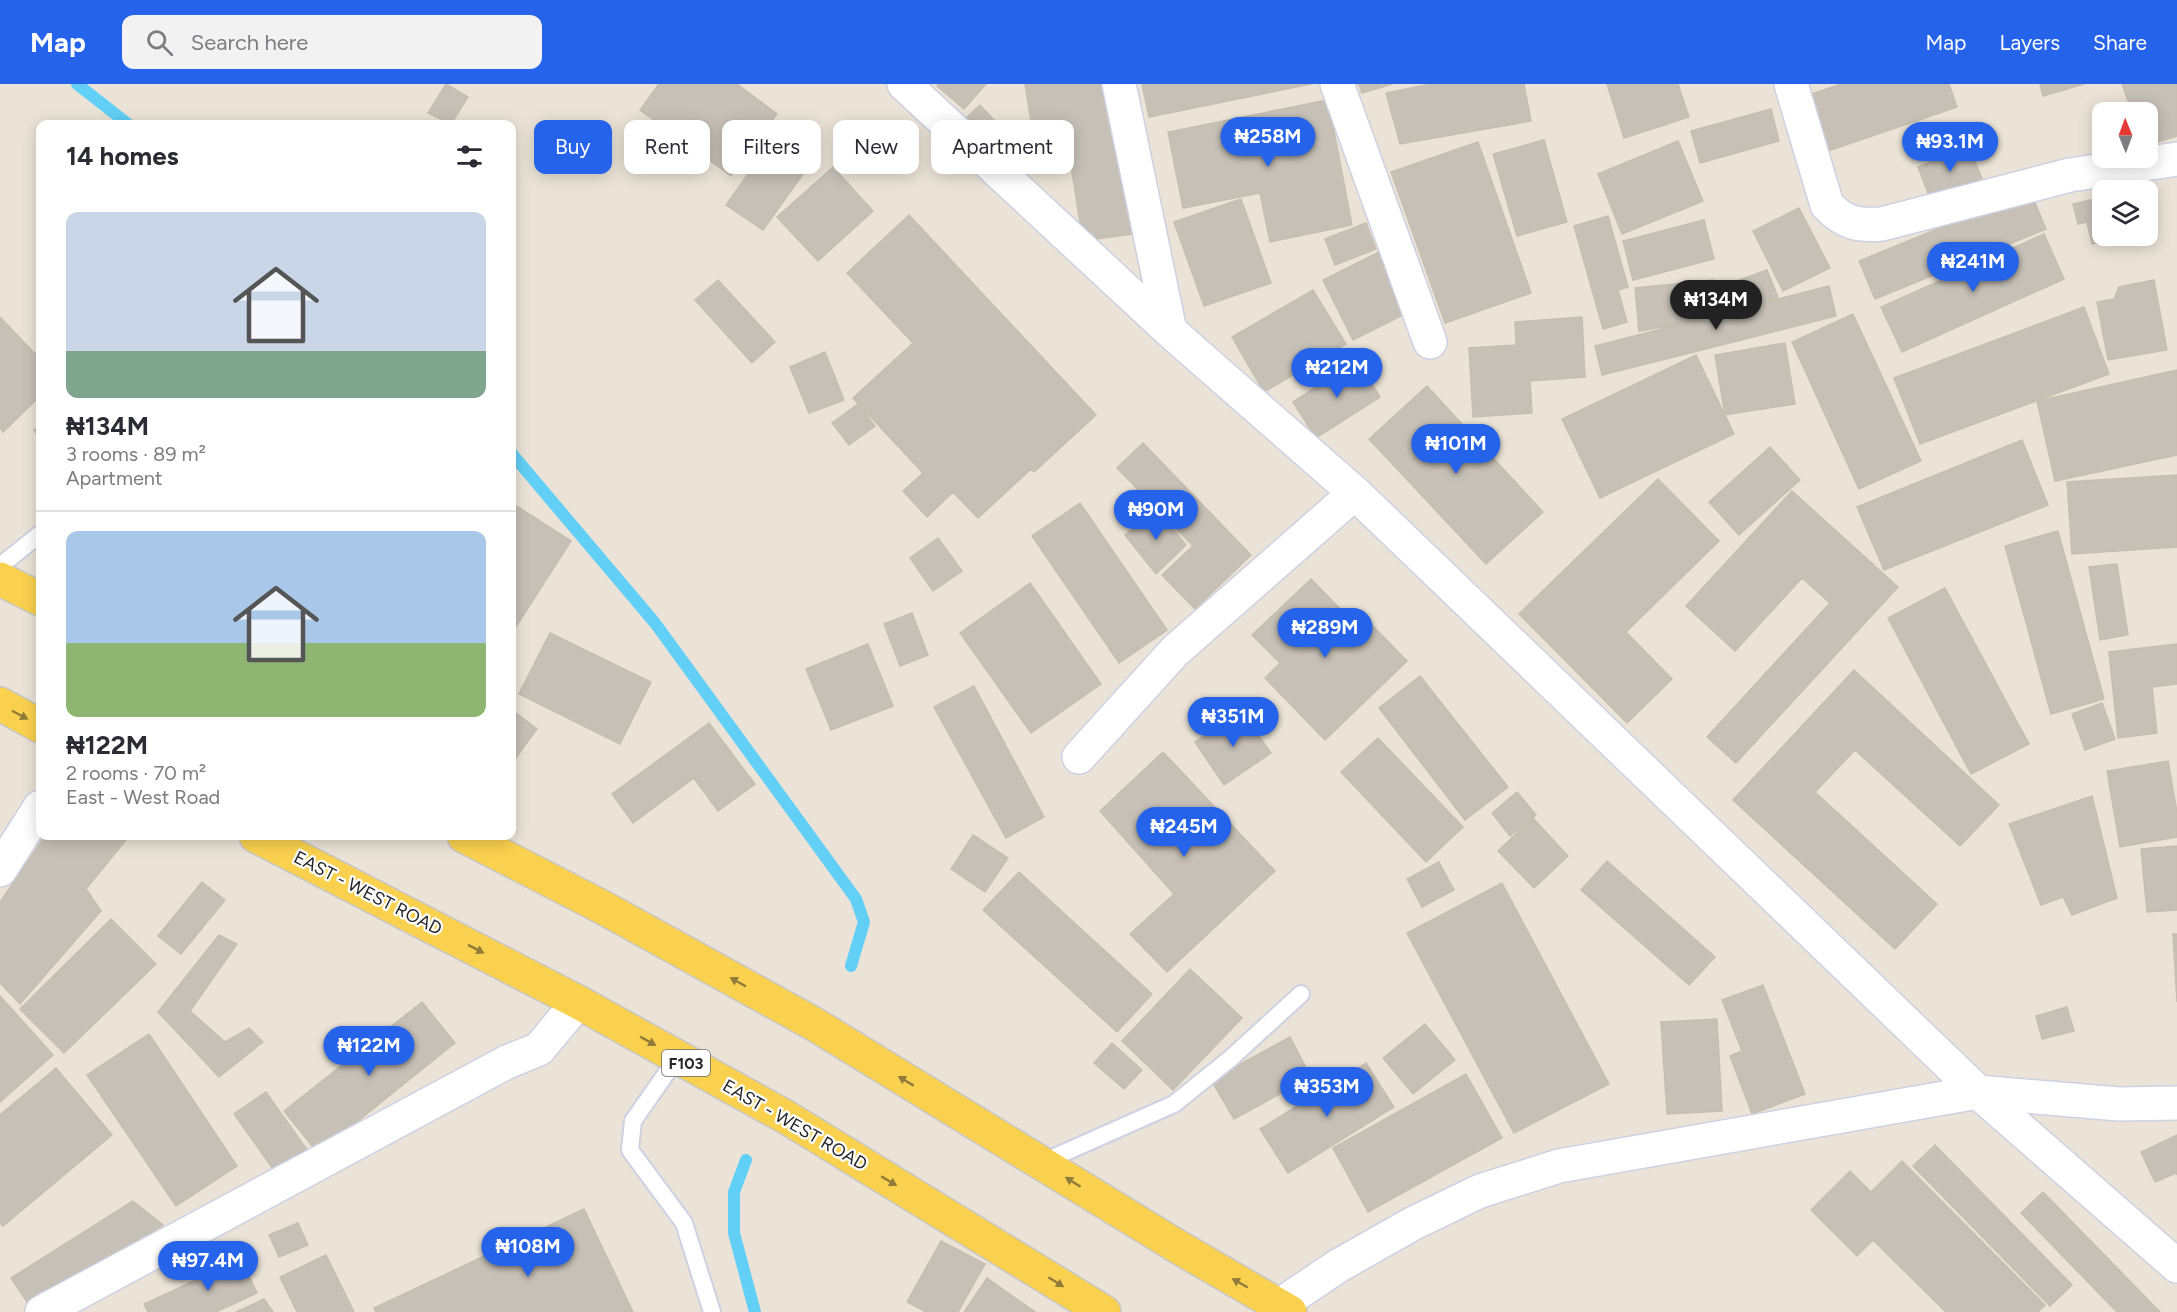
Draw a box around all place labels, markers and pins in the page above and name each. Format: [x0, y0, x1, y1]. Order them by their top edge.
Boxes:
pin: ₦258M [1226, 117, 1310, 168]
pin: ₦93.1M [1901, 122, 1999, 173]
pin: ₦241M [1931, 242, 2015, 293]
pin: ₦134M [1674, 280, 1758, 331]
pin: ₦212M [1295, 348, 1379, 399]
pin: ₦101M [1414, 424, 1498, 475]
pin: ₦90M [1120, 490, 1192, 541]
pin: ₦289M [1283, 608, 1367, 659]
pin: ₦351M [1191, 697, 1275, 748]
pin: ₦245M [1142, 807, 1226, 858]
pin: ₦122M [327, 1026, 411, 1077]
pin: ₦353M [1285, 1067, 1369, 1118]
pin: ₦108M [486, 1227, 570, 1278]
pin: ₦97.4M [159, 1241, 257, 1292]

